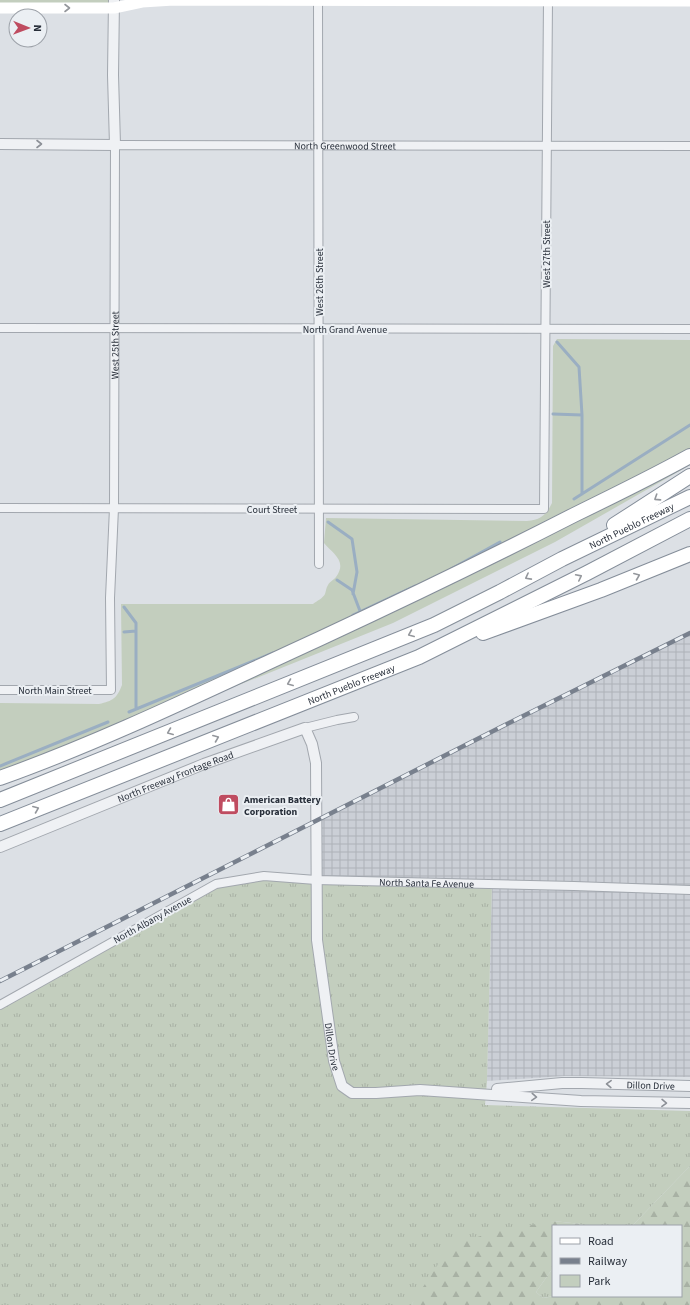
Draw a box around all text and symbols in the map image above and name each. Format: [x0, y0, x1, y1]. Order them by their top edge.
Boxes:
one-way arrow [64, 4, 70, 12]
north arrow [8, 8, 48, 48]
text: N [30, 24, 45, 32]
street label: North Greenwood Street [294, 139, 396, 153]
one-way arrow [36, 140, 42, 148]
street label: West 27th Street [540, 219, 554, 288]
street label: West 26th Street [313, 247, 327, 316]
street label: West 25th Street [108, 310, 123, 379]
street label: North Grand Avenue [303, 323, 387, 337]
one-way arrow [654, 493, 661, 500]
street label: North Pueblo Freeway [587, 500, 677, 553]
street label: Court Street [247, 503, 298, 517]
one-way arrow [633, 572, 640, 580]
one-way arrow [524, 573, 532, 580]
one-way arrow [575, 574, 583, 582]
one-way arrow [407, 629, 415, 637]
street label: North Pueblo Freeway [306, 661, 397, 709]
one-way arrow [287, 679, 294, 687]
street label: North Main Street [18, 684, 92, 698]
one-way arrow [166, 727, 173, 735]
one-way arrow [212, 734, 219, 742]
street label: North Freeway Frontage Road [115, 748, 236, 807]
shop icon: American Battery Corporation [216, 792, 242, 818]
place label: American Battery Corporation [243, 793, 321, 819]
one-way arrow [33, 806, 40, 814]
street label: North Santa Fe Avenue [379, 875, 474, 892]
street label: North Albany Avenue [111, 893, 194, 947]
street label: Dillon Drive [321, 1022, 343, 1073]
street label: Dillon Drive [626, 1078, 675, 1094]
one-way arrow [606, 1080, 612, 1088]
one-way arrow [531, 1092, 537, 1101]
one-way arrow [661, 1098, 667, 1107]
legend [552, 1225, 682, 1297]
text: Road [588, 1233, 614, 1250]
text: Railway [588, 1253, 627, 1270]
text: Park [588, 1273, 610, 1290]

